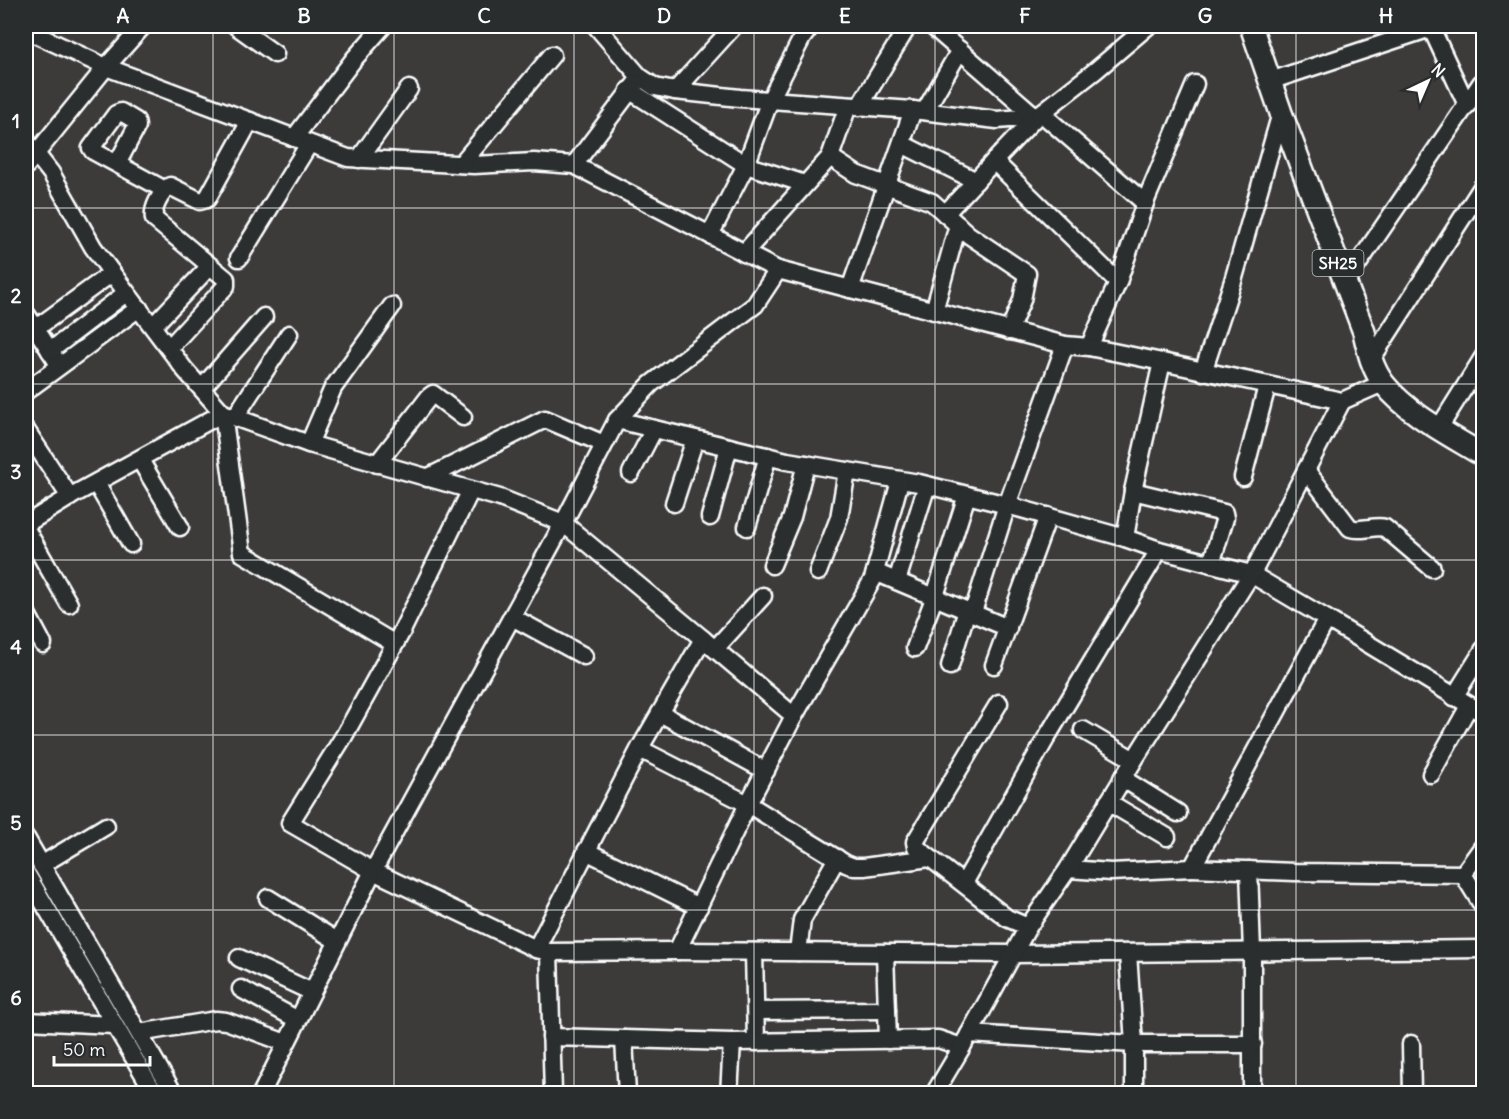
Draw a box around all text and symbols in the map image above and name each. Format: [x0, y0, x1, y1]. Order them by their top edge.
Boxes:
text: A [117, 3, 130, 28]
text: B [297, 3, 311, 28]
text: C [477, 3, 491, 28]
text: D [657, 3, 671, 28]
text: E [839, 3, 851, 28]
text: F [1019, 3, 1031, 28]
text: G [1198, 3, 1212, 28]
text: H [1379, 3, 1393, 28]
north arrow [1398, 51, 1458, 111]
text: N [1427, 59, 1449, 81]
text: 1 [12, 108, 20, 133]
road number: SH25 [1312, 250, 1364, 276]
text: 2 [11, 283, 22, 308]
text: 3 [10, 459, 22, 484]
text: 4 [10, 634, 22, 659]
text: 5 [10, 810, 22, 835]
text: 6 [10, 985, 22, 1010]
scale bar [54, 1029, 150, 1067]
text: 50 m [63, 1038, 105, 1061]

